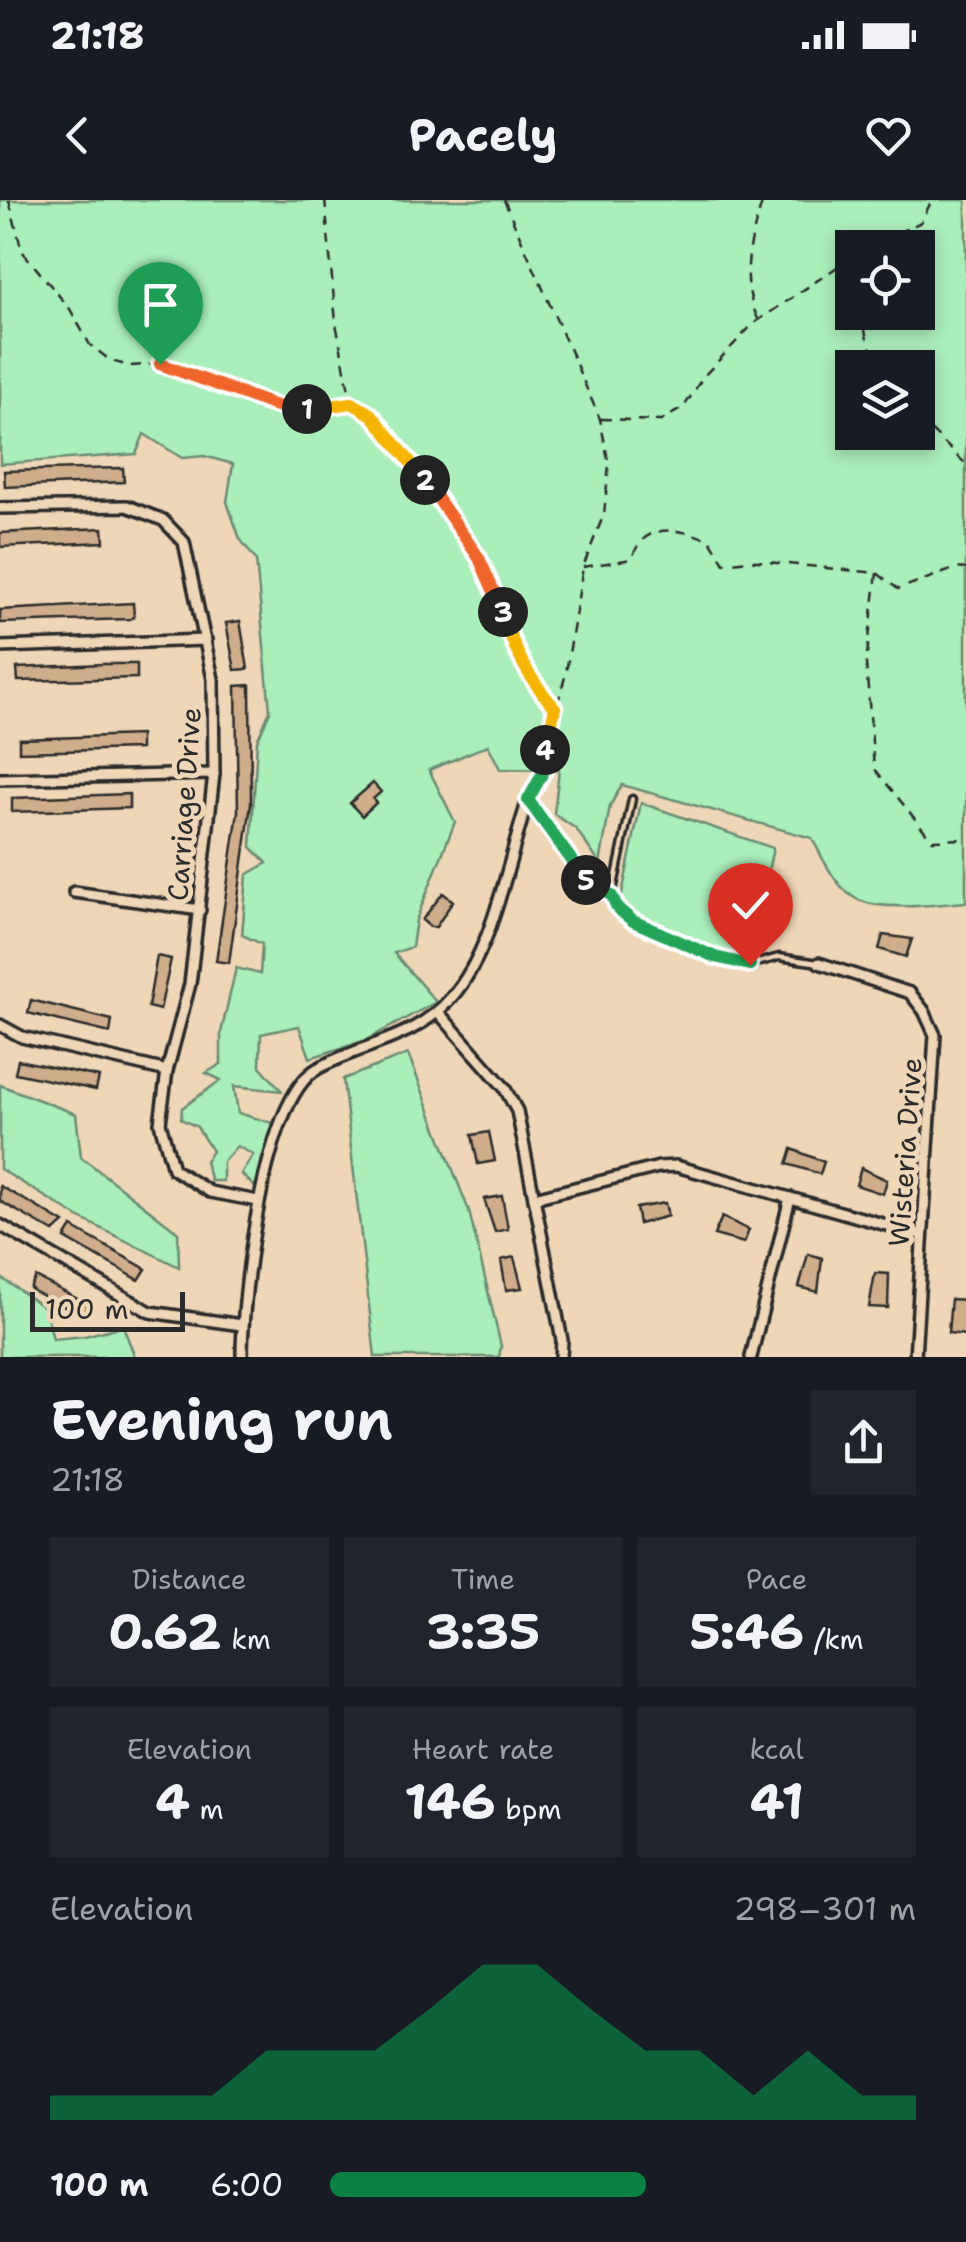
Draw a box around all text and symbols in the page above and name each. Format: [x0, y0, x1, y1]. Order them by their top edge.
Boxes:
text: 21:18 [50, 10, 145, 61]
text: Pacely [409, 105, 557, 165]
icon: back [50, 108, 105, 163]
icon: heart [861, 108, 916, 163]
map controls [835, 230, 935, 450]
button: locate [835, 230, 935, 330]
pin [118, 262, 203, 365]
icon: arrive [133, 277, 188, 332]
button: layers [835, 350, 935, 450]
pin: 1 [282, 384, 332, 434]
text: 1 [301, 390, 313, 428]
pin: 2 [400, 455, 450, 505]
text: 2 [415, 461, 435, 499]
pin: 3 [478, 587, 528, 637]
text: 3 [493, 593, 513, 631]
street label: Carriage Drive [158, 706, 210, 902]
pin: 4 [520, 725, 570, 775]
text: 4 [535, 731, 555, 769]
pin: 5 [561, 855, 611, 905]
text: 5 [577, 861, 595, 899]
pin [708, 863, 793, 966]
icon: check [723, 878, 778, 933]
street label: Wisteria Drive [879, 1056, 931, 1248]
scale bar [30, 1287, 185, 1332]
text: 100 m [45, 1290, 129, 1328]
text: Evening run [50, 1383, 393, 1457]
button: share [811, 1390, 916, 1495]
text: 21:18 [50, 1458, 125, 1501]
text: Distance [132, 1560, 247, 1598]
text: Time [451, 1560, 515, 1598]
text: Pace [746, 1560, 807, 1598]
text: 0.62 [108, 1598, 222, 1665]
text: 3:35 [426, 1598, 540, 1665]
text: 5:46 [690, 1598, 804, 1665]
text: km [222, 1620, 271, 1658]
text: /km [804, 1620, 864, 1658]
text: Elevation [127, 1730, 252, 1768]
text: Heart rate [412, 1730, 554, 1768]
text: kcal [749, 1730, 804, 1768]
text: 4 [155, 1768, 190, 1835]
text: 146 [404, 1768, 496, 1835]
text: 41 [749, 1768, 804, 1835]
text: m [190, 1790, 224, 1828]
text: bpm [496, 1790, 562, 1828]
text: Elevation [50, 1887, 193, 1930]
text: 298–301 m [734, 1887, 916, 1930]
text: 100 m [50, 2163, 149, 2206]
text: 6:00 [210, 2163, 284, 2206]

